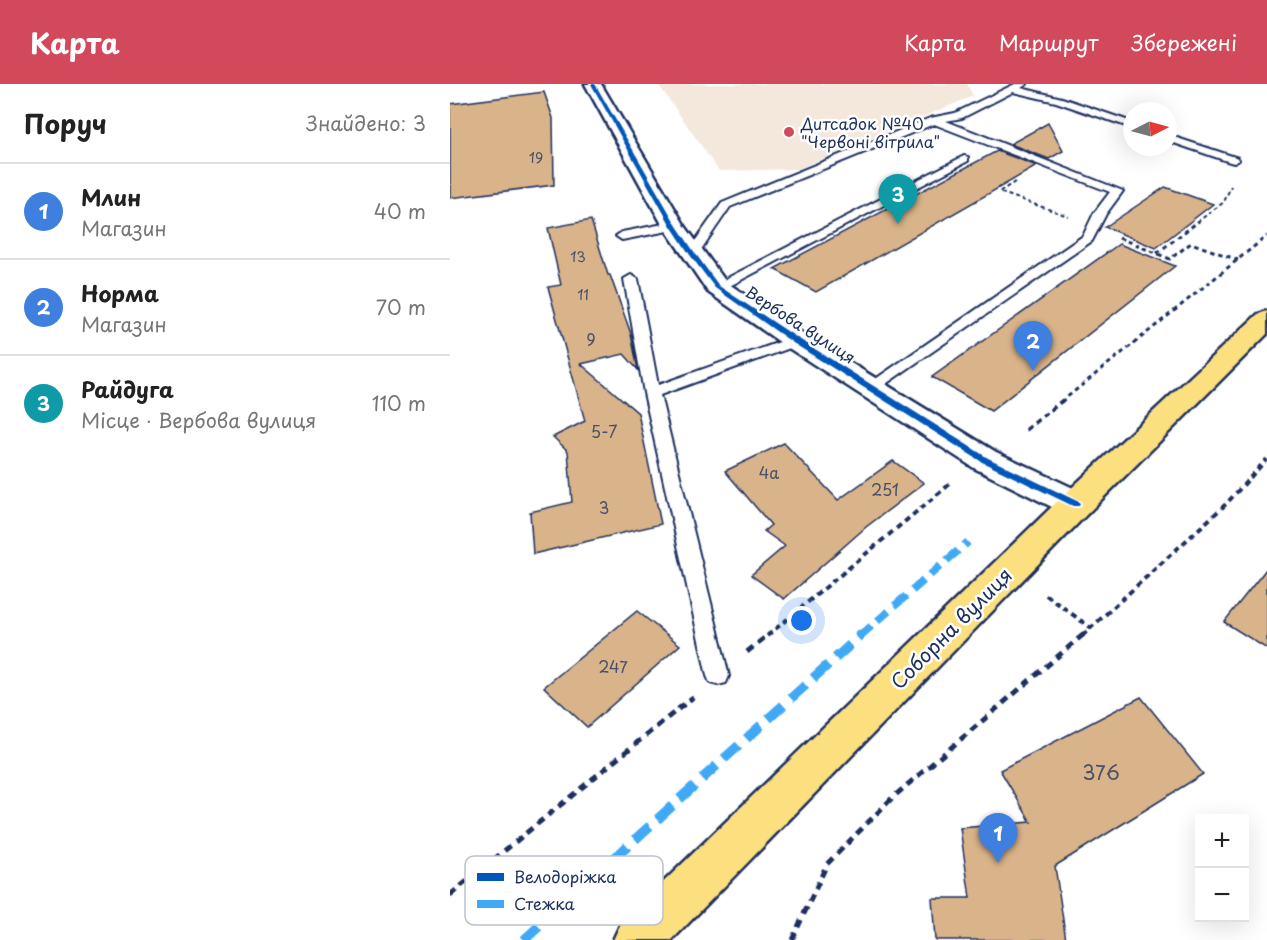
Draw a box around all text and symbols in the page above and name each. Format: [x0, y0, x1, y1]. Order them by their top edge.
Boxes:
text: Карта [30, 21, 120, 64]
text: Карта [904, 26, 966, 58]
text: Маршрут [999, 26, 1098, 58]
text: Збережені [1131, 26, 1237, 58]
north arrow [1123, 102, 1177, 156]
text: Поруч [24, 104, 107, 143]
text: Знайдено: 3 [306, 108, 426, 138]
place label: Дитсадок №40 "Червоні вітрила" [800, 111, 940, 153]
marker: Дитсадок №40 "Червоні вітрила" [782, 125, 796, 139]
house number: 19 [529, 147, 543, 168]
pin: 3 [878, 174, 918, 224]
text: Млин [81, 180, 141, 213]
text: 1 [39, 196, 48, 226]
text: 40 m [374, 196, 426, 226]
text: Магазин [81, 213, 167, 243]
house number: 13 [570, 246, 586, 267]
text: Норма [81, 276, 159, 309]
street label: Вербова вулиця [741, 279, 861, 369]
house number: 11 [577, 284, 589, 305]
text: 2 [36, 292, 51, 322]
text: 70 m [376, 292, 426, 322]
text: Магазин [81, 309, 167, 339]
pin: 2 [1014, 322, 1052, 371]
house number: 9 [586, 327, 596, 351]
text: Райдуга [81, 372, 174, 405]
text: 3 [37, 388, 50, 418]
text: 110 m [372, 388, 426, 418]
text: Місце · Вербова вулиця [81, 405, 316, 435]
house number: 5-7 [591, 419, 617, 443]
house number: 4а [759, 460, 779, 484]
house number: 251 [871, 477, 899, 501]
house number: 3 [599, 495, 609, 519]
street label: Соборна вулиця [883, 560, 1019, 696]
your location [787, 606, 816, 635]
house number: 247 [598, 654, 628, 678]
house number: 376 [1082, 757, 1120, 787]
pin: 1 [978, 814, 1018, 863]
map controls [1195, 814, 1249, 922]
button: + [1195, 814, 1249, 868]
legend [465, 856, 663, 925]
text: Велодоріжка [514, 864, 616, 888]
button: − [1195, 868, 1249, 922]
text: Стежка [514, 891, 575, 915]

